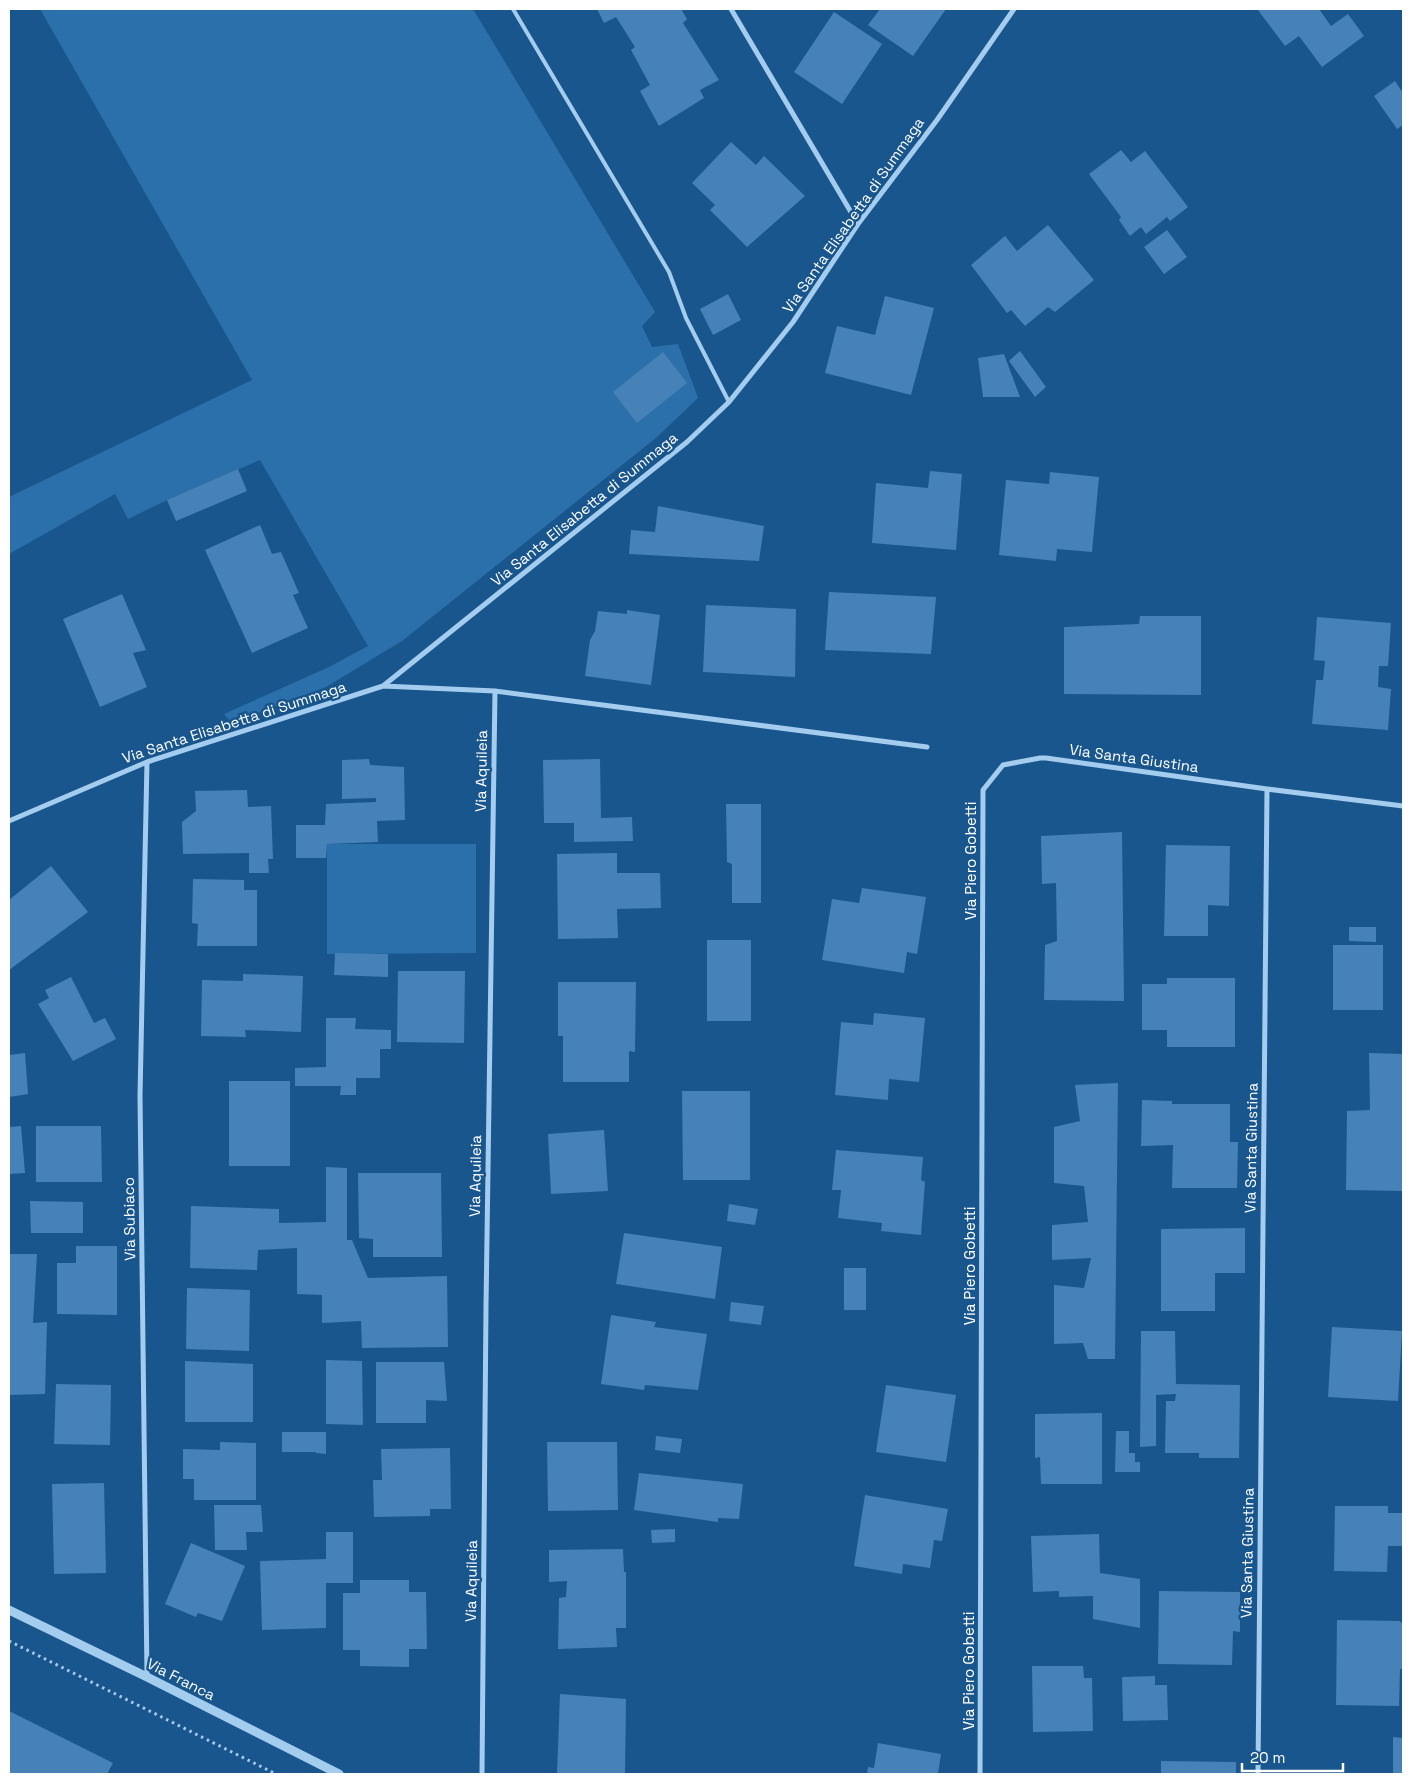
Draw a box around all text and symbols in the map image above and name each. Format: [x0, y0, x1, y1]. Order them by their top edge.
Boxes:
street label: Via Santa Elisabetta di Summaga [778, 113, 928, 317]
street label: Via Santa Elisabetta di Summaga [487, 428, 681, 590]
street label: Via Santa Elisabetta di Summaga [119, 677, 349, 767]
street label: Via Aquileia [471, 729, 491, 812]
street label: Via Santa Giustina [1068, 740, 1200, 777]
street label: Via Piero Gobetti [961, 802, 980, 920]
street label: Via Santa Giustina [1240, 1082, 1262, 1213]
street label: Via Aquileia [465, 1134, 485, 1217]
street label: Via Subiaco [119, 1177, 139, 1261]
street label: Via Piero Gobetti [960, 1207, 979, 1325]
street label: Via Santa Giustina [1236, 1487, 1258, 1618]
street label: Via Aquileia [461, 1539, 481, 1622]
street label: Via Piero Gobetti [959, 1612, 978, 1730]
street label: Via Franca [144, 1654, 219, 1705]
scale bar [1242, 1740, 1343, 1772]
text: 20 m [1250, 1748, 1285, 1767]

